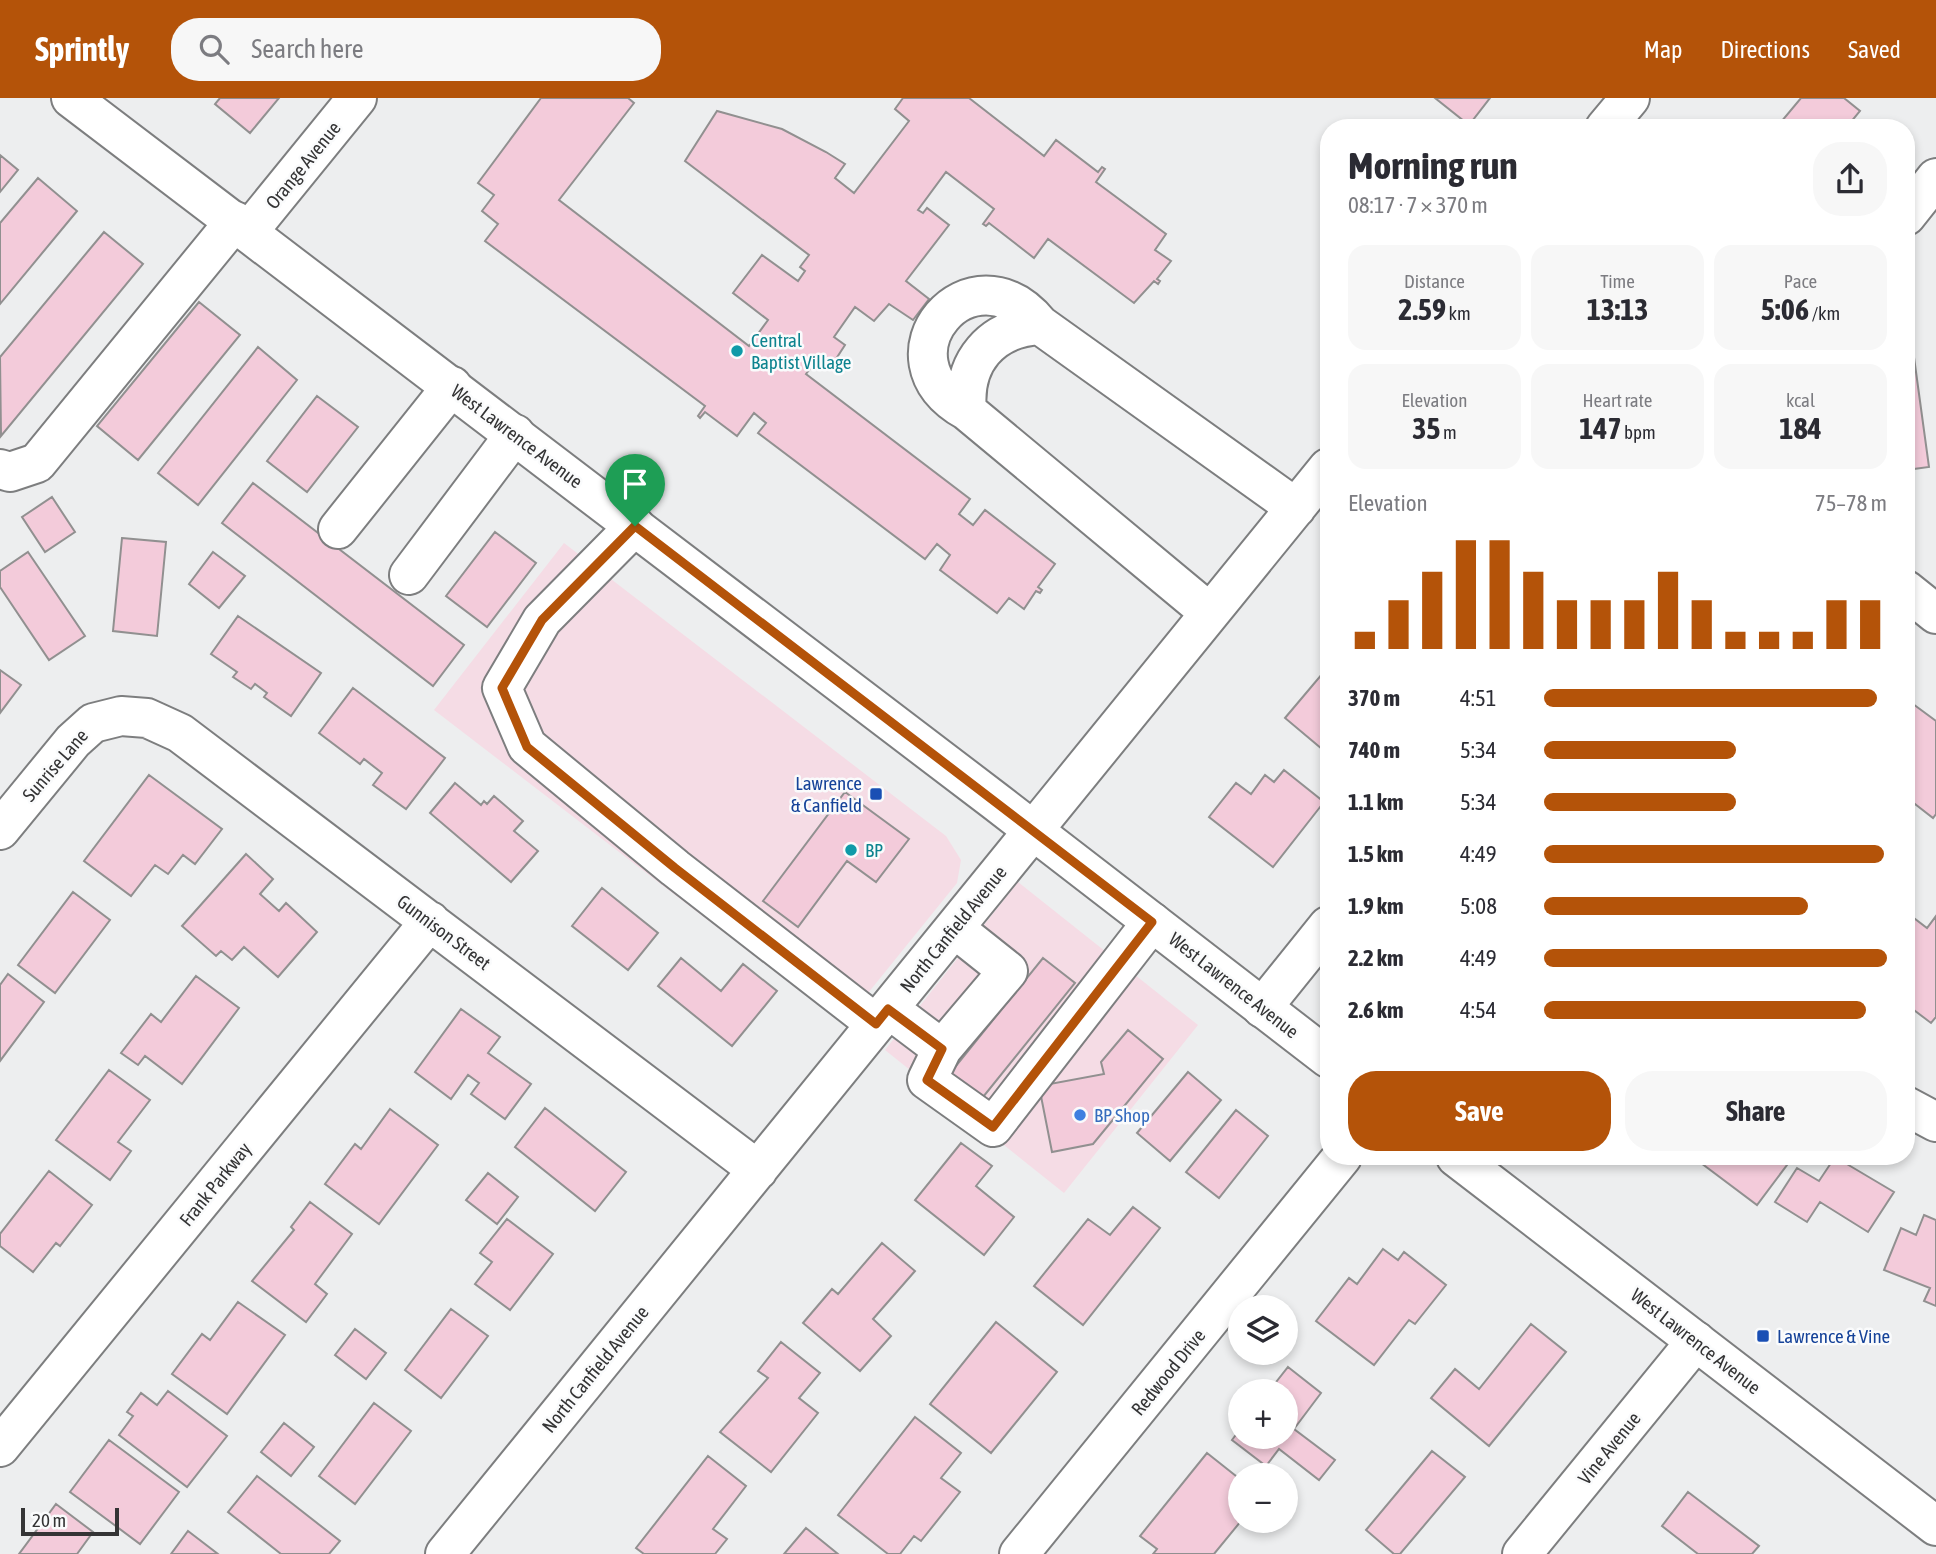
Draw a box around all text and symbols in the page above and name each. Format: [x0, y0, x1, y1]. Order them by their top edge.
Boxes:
search box [171, 18, 661, 81]
text: Sprintly [35, 30, 129, 68]
icon: search [195, 30, 233, 68]
text: Search here [251, 34, 364, 64]
text: Map [1644, 36, 1682, 63]
text: Directions [1720, 36, 1810, 63]
text: Saved [1848, 36, 1901, 63]
street label: Orange Avenue [261, 117, 345, 213]
button: share [1813, 142, 1887, 216]
text: Morning run [1348, 144, 1518, 187]
text: 08:17 · 7 × 370 m [1348, 192, 1488, 218]
text: Distance [1404, 270, 1465, 292]
text: Time [1600, 270, 1635, 292]
text: Pace [1784, 270, 1817, 292]
text: 2.59 [1398, 292, 1446, 326]
text: 13:13 [1587, 292, 1648, 326]
text: 5:06 [1761, 292, 1809, 326]
text: km [1446, 302, 1471, 324]
text: /km [1809, 302, 1840, 324]
place label: Central Baptist Village [751, 329, 851, 373]
marker: Central Baptist Village [729, 343, 745, 359]
street label: West Lawrence Avenue [447, 380, 587, 492]
text: Elevation [1402, 389, 1467, 411]
text: Heart rate [1583, 389, 1652, 411]
text: kcal [1786, 389, 1815, 411]
text: 35 [1412, 411, 1440, 445]
text: 147 [1579, 411, 1622, 445]
text: 184 [1779, 411, 1822, 445]
text: m [1440, 421, 1457, 443]
text: bpm [1622, 421, 1656, 443]
pin [605, 454, 665, 526]
icon: arrive [616, 465, 654, 503]
text: Elevation [1348, 490, 1428, 516]
text: 75–78 m [1815, 490, 1887, 516]
text: 370 m [1348, 685, 1400, 711]
text: 4:51 [1460, 685, 1497, 711]
street label: Sunrise Lane [18, 724, 92, 806]
text: 740 m [1348, 737, 1400, 763]
text: 5:34 [1460, 737, 1497, 763]
place label: Lawrence & Canfield [791, 772, 862, 816]
marker: Lawrence & Canfield [868, 786, 884, 802]
text: 1.1 km [1348, 789, 1404, 815]
text: 5:34 [1460, 789, 1497, 815]
place label: BP [865, 839, 883, 861]
text: 1.5 km [1348, 841, 1404, 867]
text: 4:49 [1460, 841, 1497, 867]
marker: BP [843, 842, 859, 858]
street label: North Canfield Avenue [895, 861, 1011, 997]
street label: Gunnison Street [393, 890, 495, 974]
text: 1.9 km [1348, 893, 1404, 919]
text: 5:08 [1460, 893, 1497, 919]
street label: West Lawrence Avenue [1165, 928, 1303, 1042]
text: 2.2 km [1348, 945, 1404, 971]
text: 4:49 [1460, 945, 1497, 971]
text: 2.6 km [1348, 997, 1404, 1023]
text: 4:54 [1460, 997, 1497, 1023]
button: Save [1348, 1071, 1611, 1151]
button: Share [1625, 1071, 1887, 1151]
place label: BP Shop [1094, 1104, 1150, 1126]
marker: BP Shop [1072, 1107, 1088, 1123]
street label: Frank Parkway [175, 1138, 255, 1230]
street label: West Lawrence Avenue [1627, 1284, 1765, 1398]
map controls [1228, 1295, 1298, 1533]
button: layers [1228, 1295, 1298, 1365]
street label: North Canfield Avenue [537, 1301, 653, 1437]
street label: Redwood Drive [1127, 1324, 1209, 1420]
place label: Lawrence & Vine [1777, 1325, 1890, 1347]
marker: Lawrence & Vine [1755, 1328, 1771, 1344]
button: + [1228, 1379, 1298, 1449]
street label: Vine Avenue [1573, 1407, 1645, 1489]
button: − [1228, 1463, 1298, 1533]
scale bar [21, 1505, 119, 1537]
text: 20 m [32, 1509, 66, 1531]

